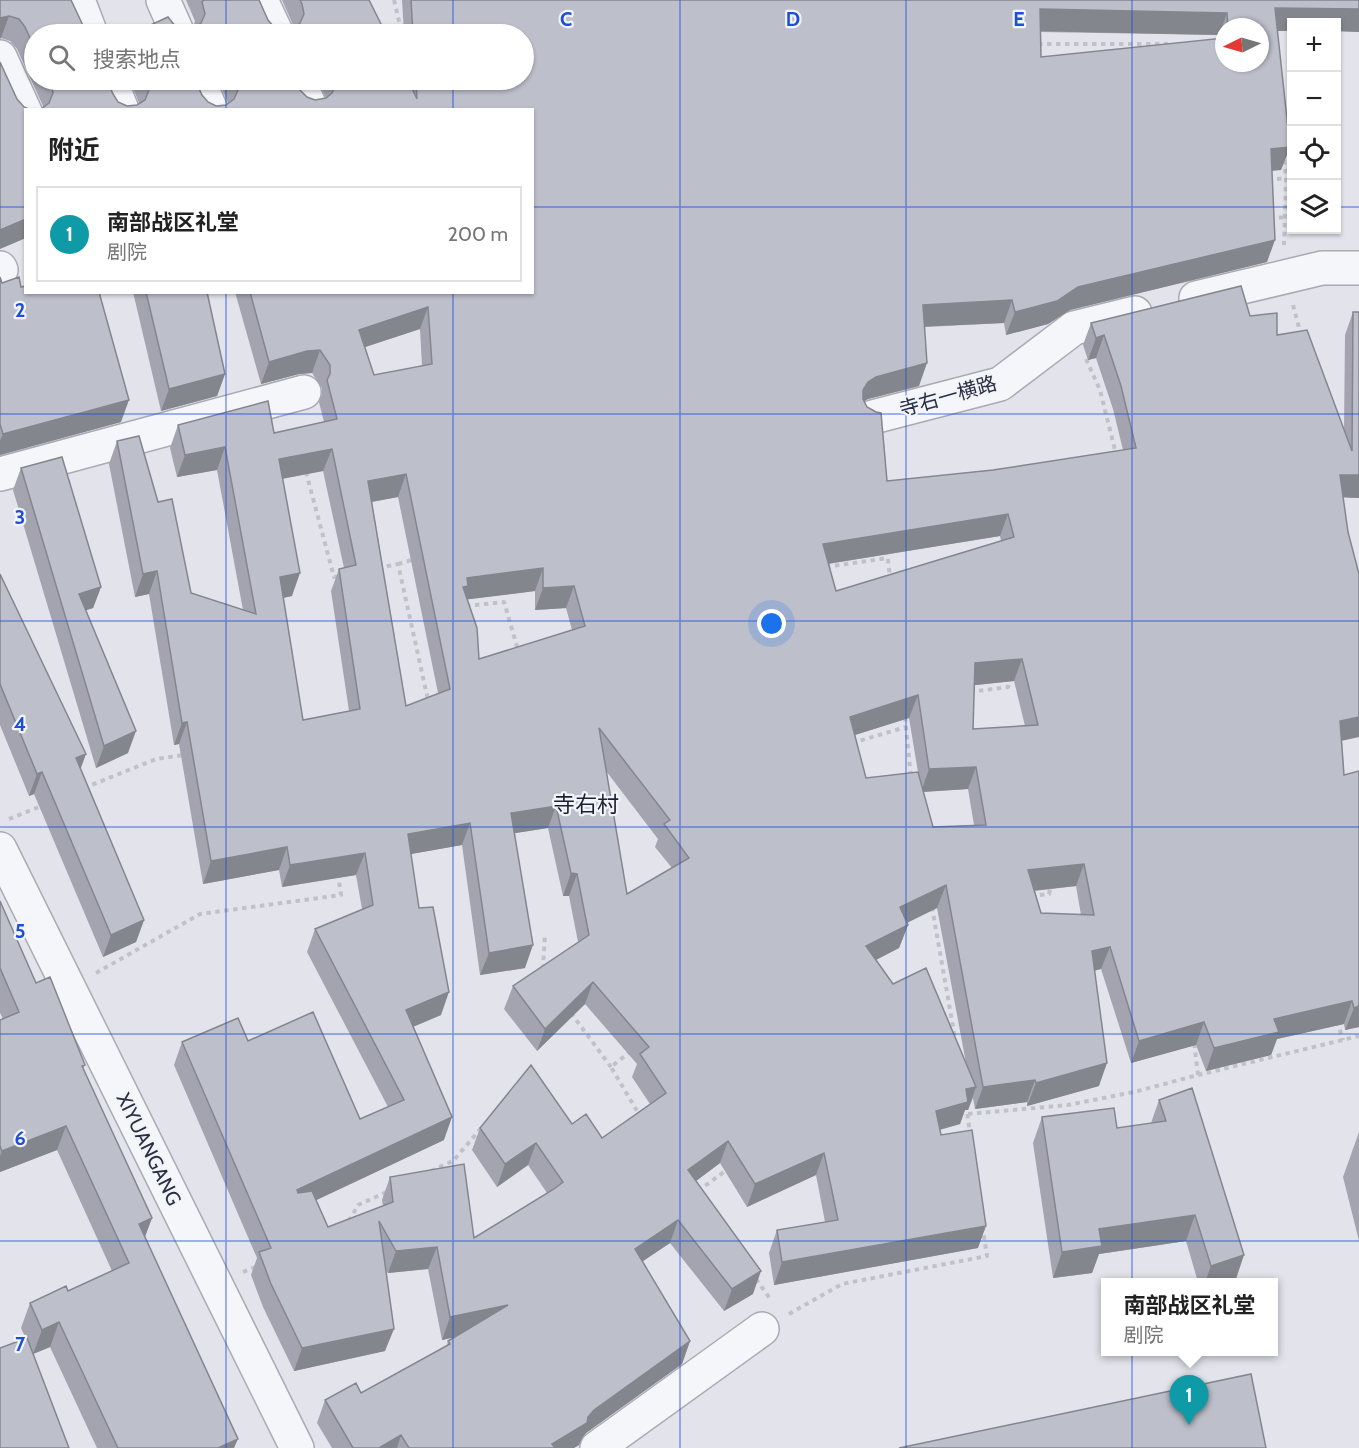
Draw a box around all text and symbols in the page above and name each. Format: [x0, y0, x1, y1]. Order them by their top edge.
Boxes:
text: C [560, 7, 572, 31]
text: D [786, 7, 800, 31]
text: E [1013, 7, 1025, 31]
north arrow [1215, 18, 1269, 72]
map controls [1287, 18, 1341, 234]
button: + [1287, 18, 1341, 72]
search box [24, 24, 534, 90]
icon: search [45, 41, 78, 74]
text: 搜索地点 [93, 46, 181, 73]
button: − [1287, 72, 1341, 126]
button: locate [1287, 126, 1341, 180]
text: 附近 [48, 134, 100, 166]
button: layers [1287, 180, 1341, 234]
text: 南部战区礼堂 [107, 209, 239, 236]
text: 1 [66, 222, 73, 246]
text: 200 m [448, 222, 508, 246]
text: 剧院 [107, 240, 147, 264]
text: 2 [15, 298, 25, 322]
street label: 寺右一横路 [897, 371, 999, 421]
text: 3 [15, 505, 25, 529]
your location [757, 609, 786, 638]
text: 4 [14, 712, 26, 736]
district label: 寺右村 [553, 791, 619, 818]
text: 5 [15, 919, 25, 943]
street label: XIYUANGANG [111, 1089, 187, 1209]
text: 6 [14, 1126, 26, 1150]
popup [1101, 1278, 1278, 1356]
text: 南部战区礼堂 [1123, 1292, 1256, 1319]
text: 剧院 [1123, 1323, 1163, 1347]
text: 7 [15, 1332, 26, 1356]
pin: 1 [1170, 1376, 1208, 1425]

